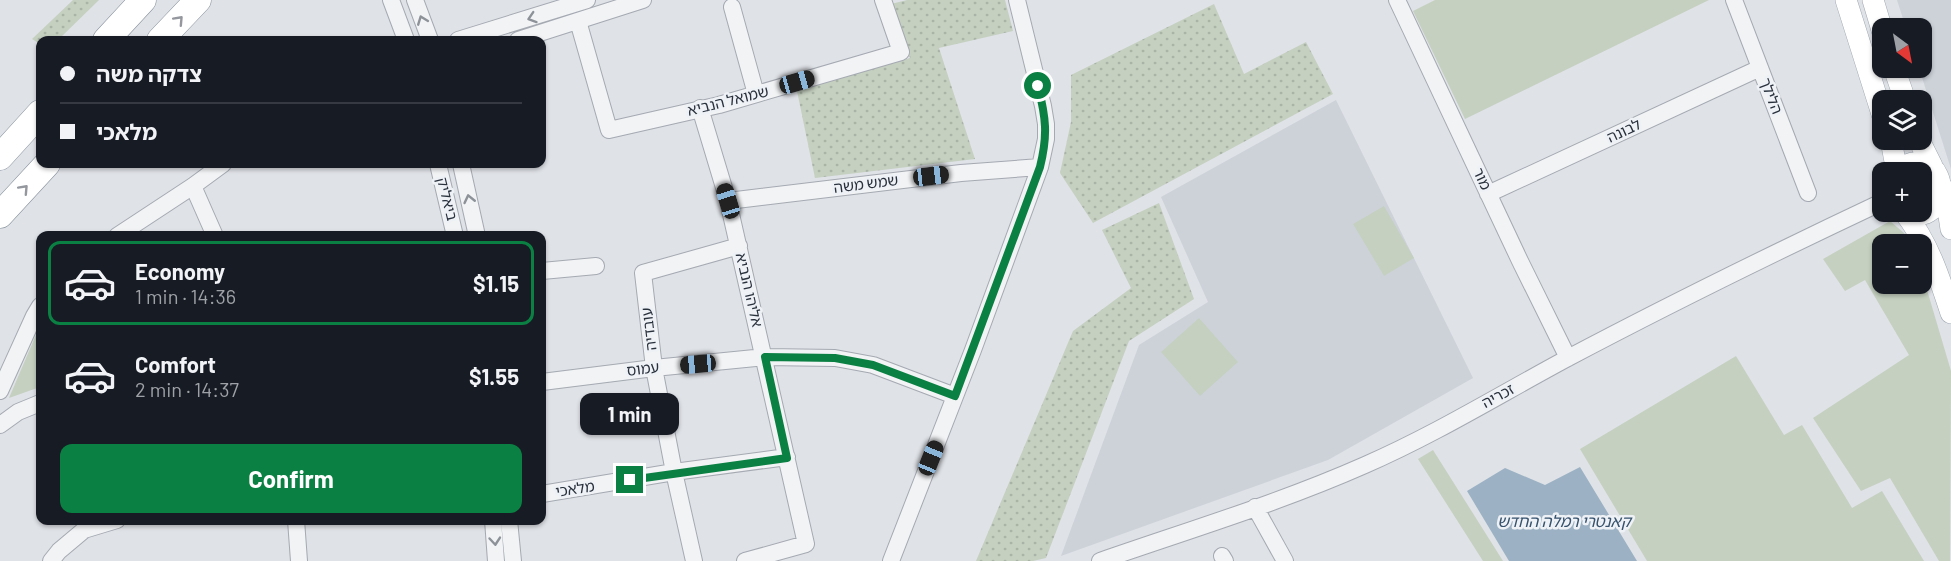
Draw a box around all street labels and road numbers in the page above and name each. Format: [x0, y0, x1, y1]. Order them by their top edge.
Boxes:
street label: הלילך [1757, 75, 1787, 116]
street label: שמואל הנביא [685, 81, 770, 119]
street label: לבונה [1604, 114, 1644, 146]
street label: מור [1470, 165, 1496, 192]
street label: שמש משה [832, 170, 899, 196]
street label: ביאליק [434, 175, 462, 223]
street label: אליהו הנביא [733, 251, 767, 329]
street label: עובדיה [636, 306, 660, 352]
street label: עמוס [625, 357, 660, 379]
street label: זכריה [1478, 379, 1517, 411]
street label: מלאכי [554, 476, 596, 500]

